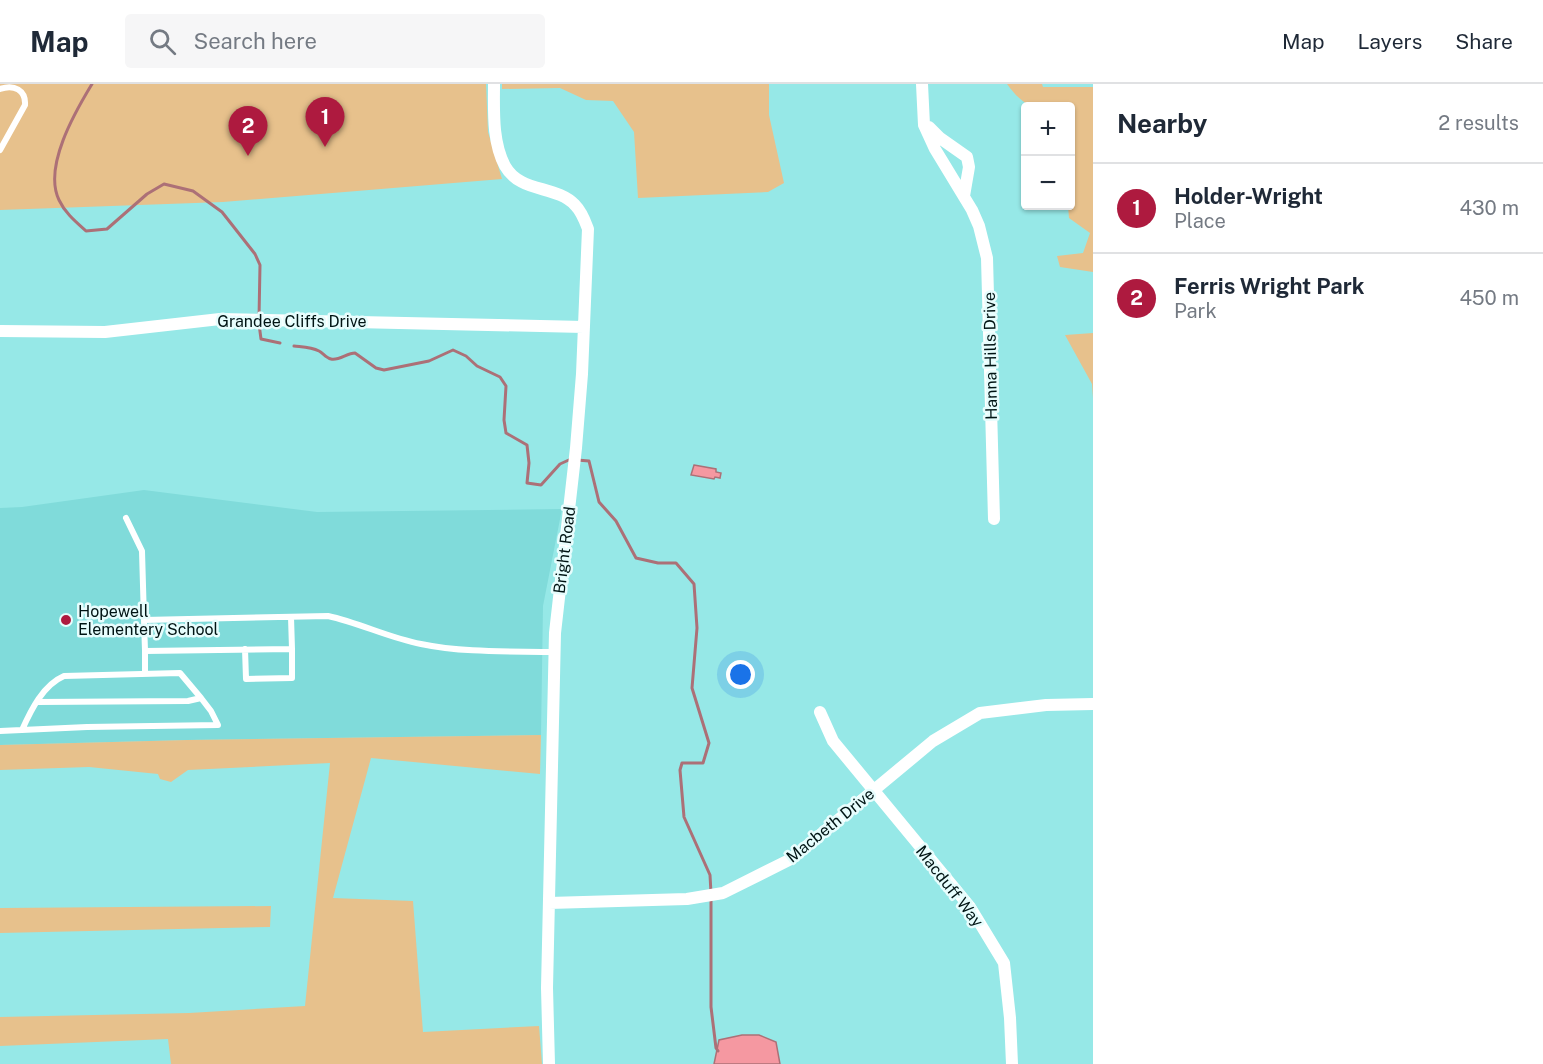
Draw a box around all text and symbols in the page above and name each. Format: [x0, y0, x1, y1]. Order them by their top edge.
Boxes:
search box [125, 14, 545, 68]
text: Map [30, 25, 89, 58]
icon: search [146, 25, 179, 58]
text: Search here [194, 28, 317, 54]
text: Map [1282, 29, 1325, 54]
text: Layers [1358, 29, 1422, 54]
text: Share [1455, 29, 1513, 54]
pin: 1 [306, 98, 344, 147]
map controls [1021, 102, 1075, 210]
button: + [1021, 102, 1075, 156]
pin: 2 [228, 106, 268, 156]
text: Nearby [1117, 108, 1207, 139]
text: 2 results [1438, 111, 1519, 135]
button: − [1021, 156, 1075, 210]
text: Holder-Wright [1174, 183, 1323, 209]
text: 1 [1132, 196, 1141, 220]
text: 430 m [1460, 196, 1519, 220]
text: Place [1174, 209, 1226, 233]
text: Ferris Wright Park [1174, 273, 1365, 299]
text: 2 [1130, 286, 1143, 310]
text: 450 m [1459, 286, 1519, 310]
street label: Hanna Hills Drive [980, 292, 1001, 420]
text: Park [1174, 299, 1217, 323]
street label: Grandee Cliffs Drive [217, 312, 367, 331]
street label: Bright Road [550, 505, 579, 595]
place label: Hopewell Elementery School [78, 602, 219, 639]
marker: Hopewell Elementery School [59, 613, 73, 627]
your location [726, 660, 755, 689]
street label: Macbeth Drive [783, 784, 878, 867]
street label: Macduff Way [912, 842, 988, 931]

